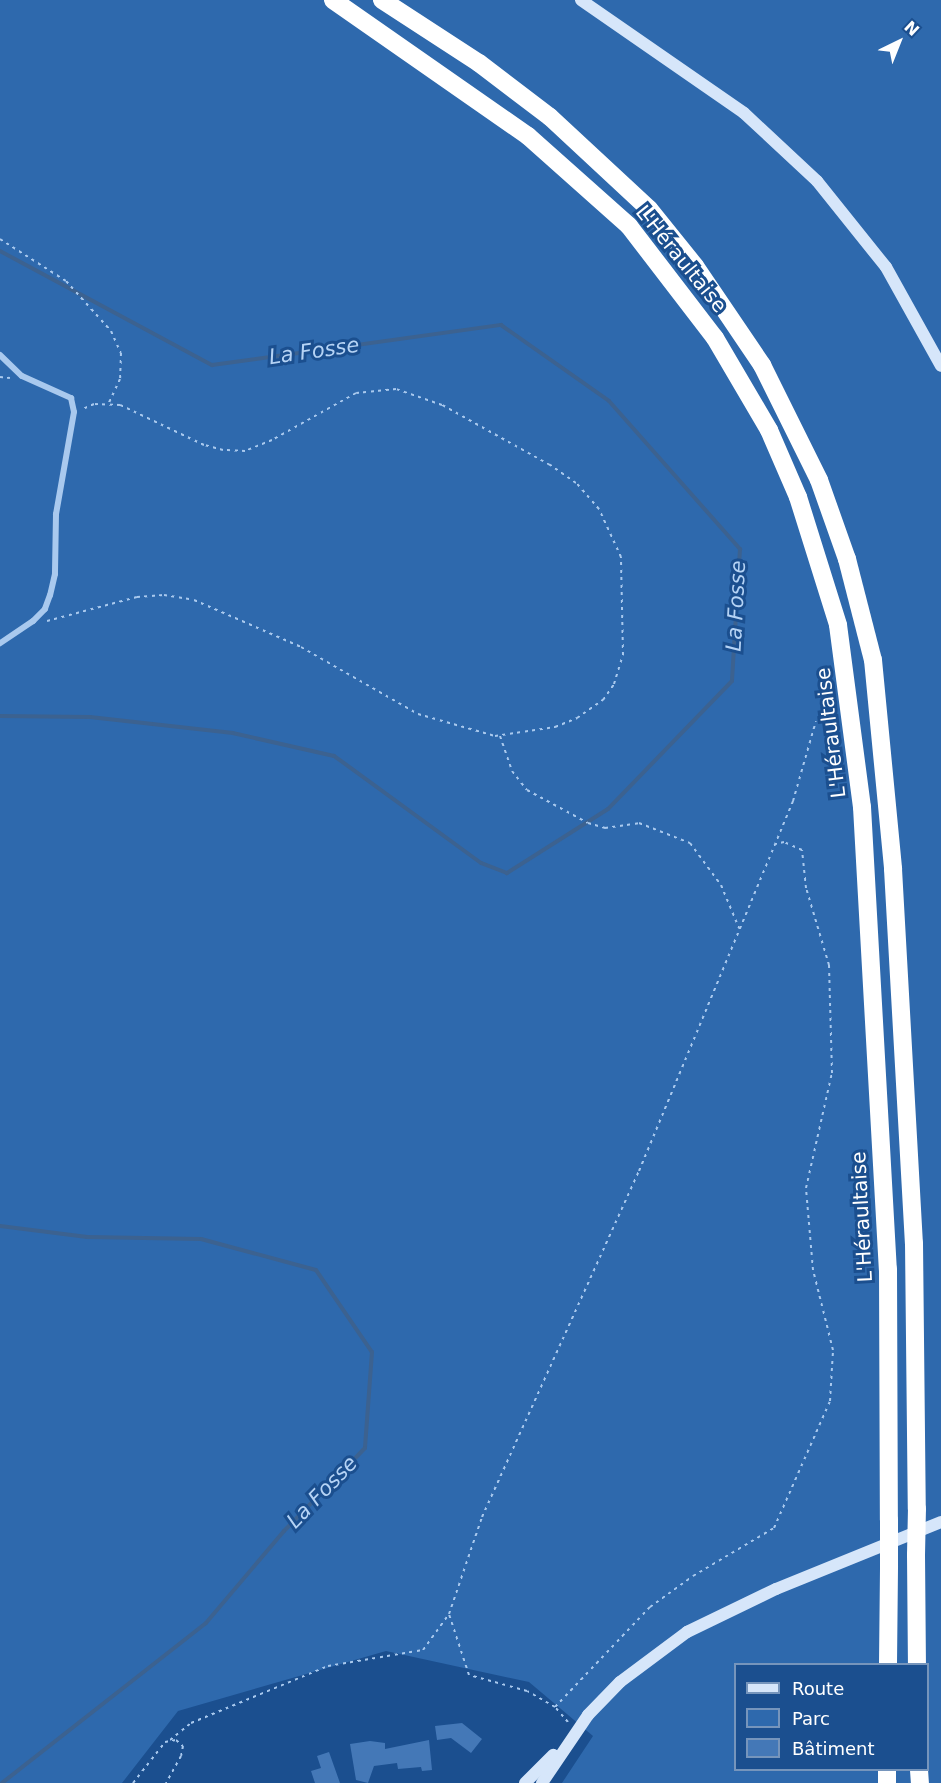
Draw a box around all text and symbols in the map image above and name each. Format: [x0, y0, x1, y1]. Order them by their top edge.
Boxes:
north arrow [869, 12, 929, 72]
text: N [900, 17, 923, 40]
street label: L'Héraultaise [630, 201, 732, 317]
water label: La Fosse [267, 332, 361, 370]
water label: La Fosse [721, 560, 751, 652]
street label: L'Héraultaise [811, 666, 851, 800]
street label: L'Héraultaise [847, 1151, 877, 1283]
water label: La Fosse [281, 1451, 363, 1533]
legend [734, 1663, 929, 1771]
text: Route [792, 1678, 844, 1699]
text: Parc [792, 1708, 830, 1729]
text: Bâtiment [792, 1738, 875, 1759]

